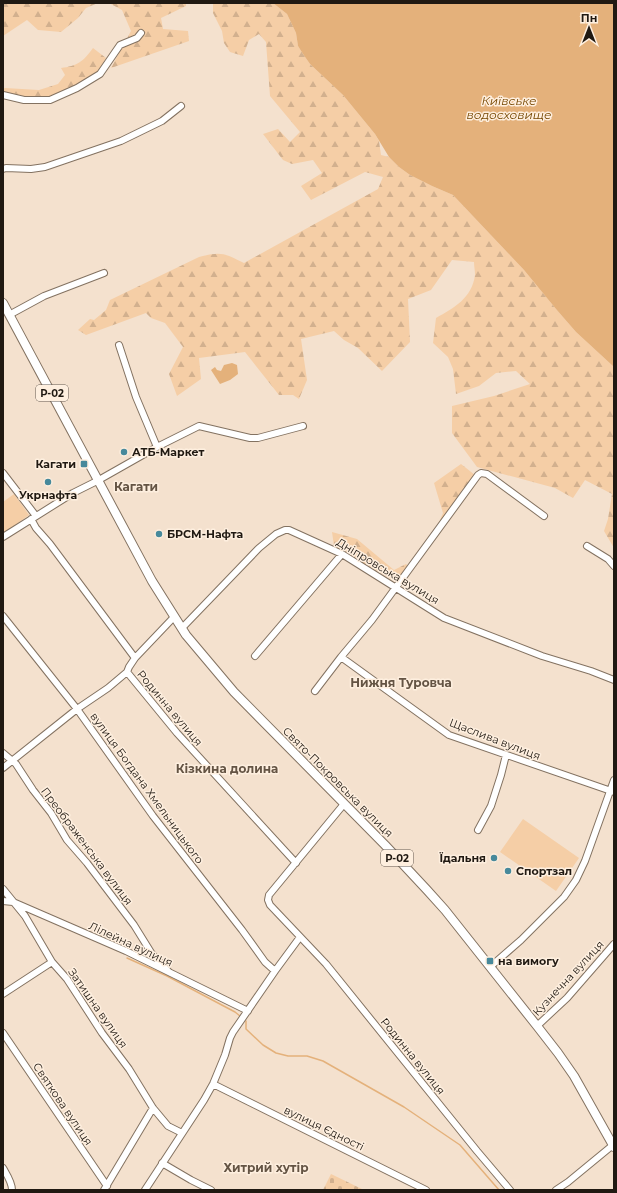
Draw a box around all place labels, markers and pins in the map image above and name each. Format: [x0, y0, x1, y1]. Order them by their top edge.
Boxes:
place label: АТБ-Маркет [132, 445, 204, 459]
marker: АТБ-Маркет [119, 447, 129, 457]
place label: Кагати [35, 457, 76, 471]
marker: Кагати [79, 459, 89, 469]
marker: Укрнафта [43, 477, 53, 487]
place label: Укрнафта [19, 488, 77, 502]
place label: БРСМ-Нафта [167, 527, 243, 541]
marker: БРСМ-Нафта [154, 529, 164, 539]
place label: Їдальня [439, 851, 486, 865]
marker: Їдальня [489, 853, 499, 863]
place label: Спортзал [516, 864, 572, 878]
marker: Спортзал [503, 866, 513, 876]
place label: на вимогу [498, 954, 559, 968]
marker: на вимогу [485, 956, 495, 966]

